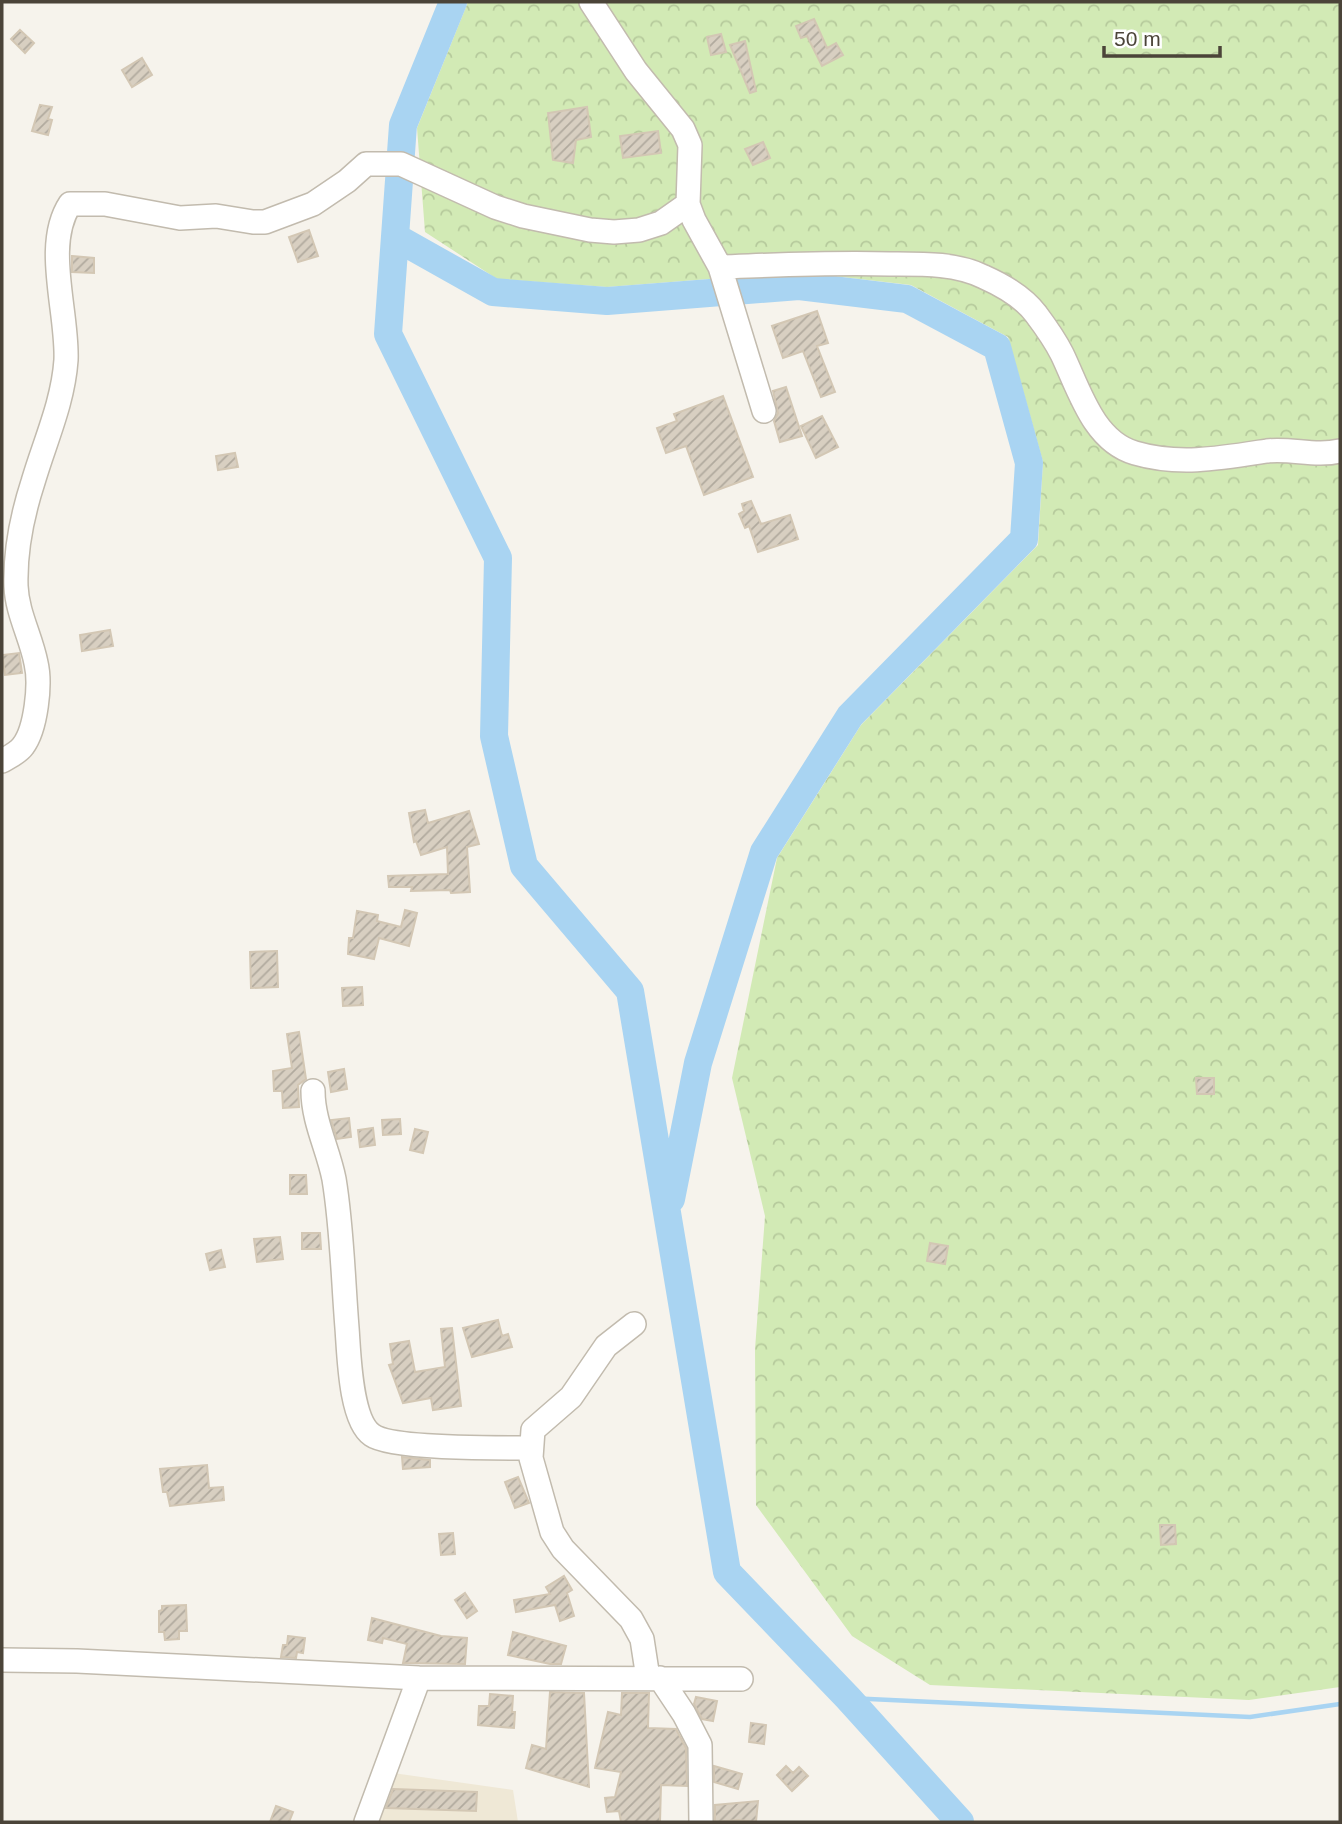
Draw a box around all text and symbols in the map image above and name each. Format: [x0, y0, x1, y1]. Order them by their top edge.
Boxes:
scale bar [1104, 14, 1220, 58]
text: 50 m [1114, 27, 1161, 50]

